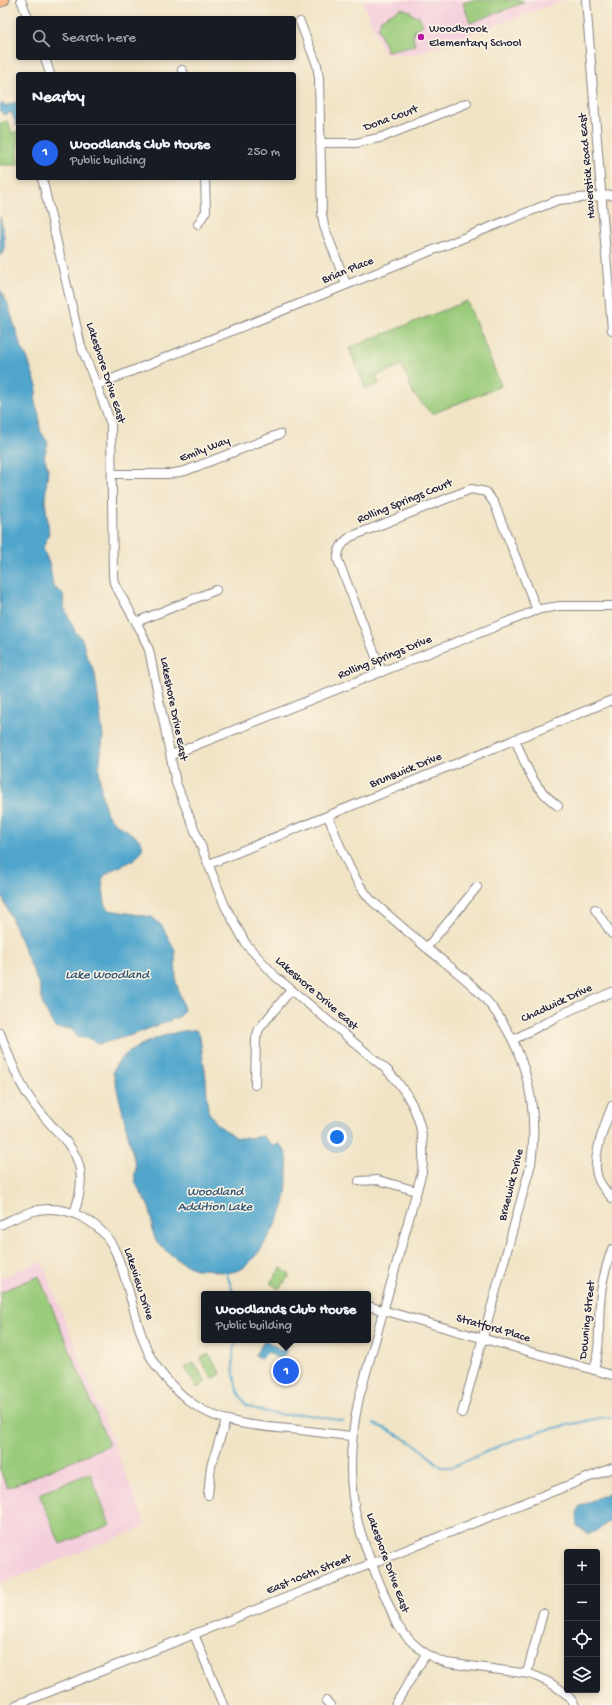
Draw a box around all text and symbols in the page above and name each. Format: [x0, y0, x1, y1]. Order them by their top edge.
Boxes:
search box [16, 16, 296, 60]
place label: Woodbrook Elementary School [429, 23, 522, 51]
icon: search [30, 27, 52, 49]
text: Search here [62, 29, 136, 47]
marker: Woodbrook Elementary School [416, 32, 426, 42]
text: Nearby [32, 88, 85, 108]
street label: Dona Court [361, 102, 421, 136]
street label: Haverstick Road East [576, 112, 600, 219]
text: Woodlands Club House [70, 136, 210, 154]
text: 1 [42, 145, 48, 160]
text: 250 m [247, 145, 280, 160]
text: Public building [70, 154, 146, 169]
street label: Brian Place [319, 254, 377, 288]
street label: Lakeshore Drive East [82, 321, 128, 426]
street label: Emily Way [178, 434, 232, 466]
street label: Rolling Springs Court [355, 476, 456, 527]
street label: Rolling Springs Drive [336, 632, 435, 683]
street label: Lakeshore Drive East [156, 656, 190, 763]
street label: Brunswick Drive [367, 750, 445, 792]
street label: Lakeshore Drive East [272, 954, 361, 1035]
water label: Lake Woodland [65, 968, 150, 983]
street label: Chadwick Drive [519, 981, 596, 1027]
your location [327, 1127, 347, 1147]
street label: Braewick Drive [496, 1147, 528, 1223]
water label: Woodland Addition Lake [178, 1185, 253, 1215]
street label: Lakeview Drive [120, 1246, 156, 1323]
street label: Downing Street [577, 1279, 599, 1361]
popup [201, 1291, 371, 1343]
text: Woodlands Club House [216, 1301, 356, 1319]
street label: Stratford Place [454, 1312, 532, 1346]
text: Public building [216, 1319, 292, 1334]
pin: 1 [273, 1356, 299, 1386]
street label: Lakeshore Drive East [362, 1511, 412, 1616]
map controls [564, 1549, 600, 1693]
button: + [564, 1549, 600, 1585]
street label: East 106th Street [265, 1551, 354, 1598]
button: − [564, 1585, 600, 1621]
button: locate [564, 1621, 600, 1657]
button: layers [564, 1657, 600, 1693]

